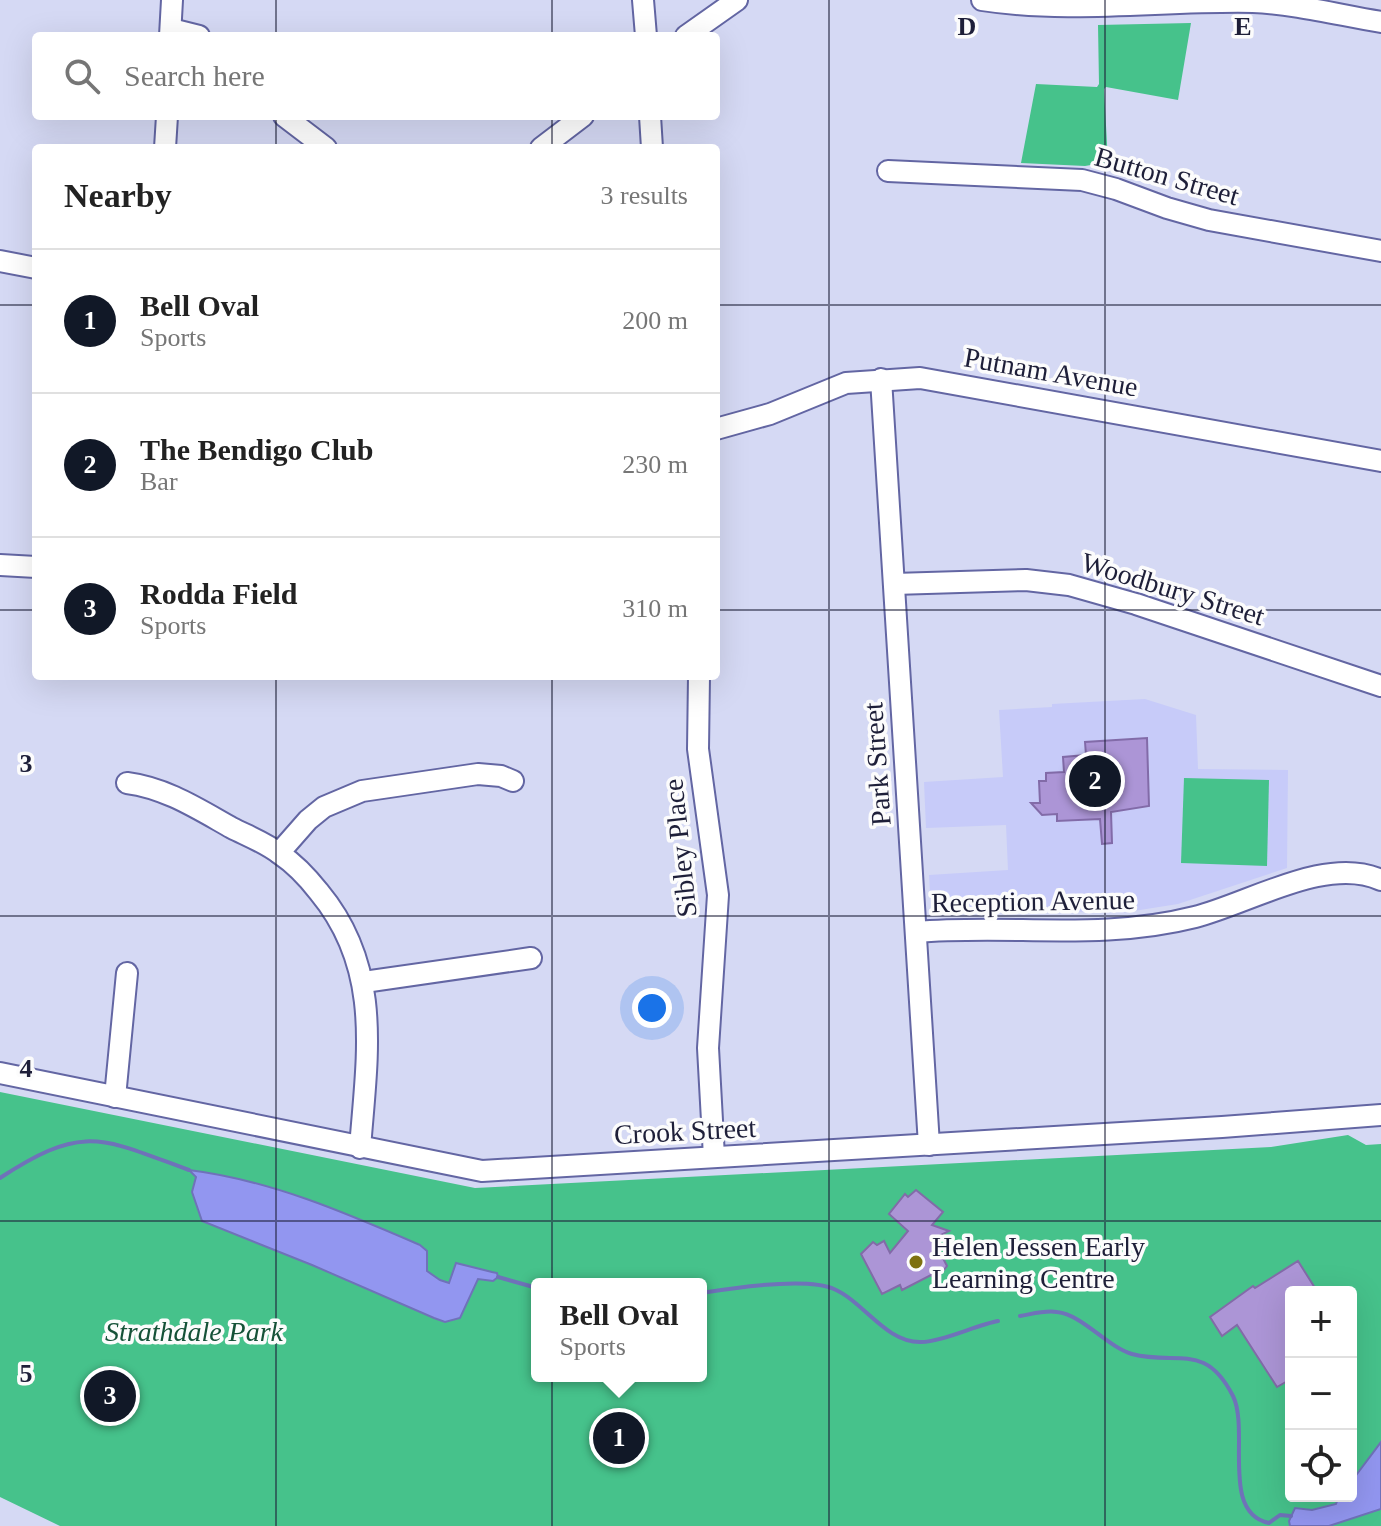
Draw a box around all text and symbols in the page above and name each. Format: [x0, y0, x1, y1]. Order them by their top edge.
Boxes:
text: D [958, 12, 976, 41]
text: E [1234, 12, 1252, 41]
search box [32, 32, 720, 120]
icon: search [60, 54, 104, 98]
text: Search here [124, 59, 265, 92]
street label: Button Street [1091, 141, 1243, 211]
text: Nearby [64, 177, 172, 214]
text: 3 results [601, 181, 688, 210]
text: Bell Oval [140, 289, 259, 322]
text: 1 [84, 306, 97, 335]
text: 200 m [622, 306, 688, 335]
text: Sports [140, 323, 206, 352]
street label: Putnam Avenue [962, 341, 1140, 403]
text: The Bendigo Club [140, 433, 373, 466]
text: 2 [84, 450, 97, 479]
text: 230 m [622, 450, 688, 479]
text: Bar [140, 467, 178, 496]
street label: Woodbury Street [1078, 546, 1269, 632]
text: Rodda Field [140, 577, 298, 610]
text: 3 [84, 594, 97, 623]
text: 310 m [622, 594, 688, 623]
text: Sports [140, 611, 206, 640]
street label: Park Street [857, 701, 897, 827]
text: 3 [20, 749, 33, 778]
pin: 2 [1069, 751, 1121, 811]
street label: Sibley Place [657, 777, 703, 919]
street label: Reception Avenue [931, 884, 1135, 918]
your location [632, 988, 672, 1028]
text: 4 [20, 1054, 33, 1083]
street label: Crook Street [613, 1112, 757, 1150]
place label: Helen Jessen Early Learning Centre [932, 1231, 1145, 1294]
marker: Helen Jessen Early Learning Centre [907, 1253, 925, 1271]
popup [531, 1278, 707, 1382]
map controls [1285, 1286, 1357, 1502]
button: + [1285, 1286, 1357, 1358]
text: Bell Oval [559, 1298, 679, 1331]
park label: Strathdale Park [105, 1316, 284, 1347]
text: Sports [559, 1332, 626, 1361]
button: − [1285, 1358, 1357, 1430]
text: 5 [20, 1359, 33, 1388]
pin: 3 [84, 1366, 136, 1426]
pin: 1 [593, 1408, 645, 1468]
button: locate [1285, 1430, 1357, 1502]

